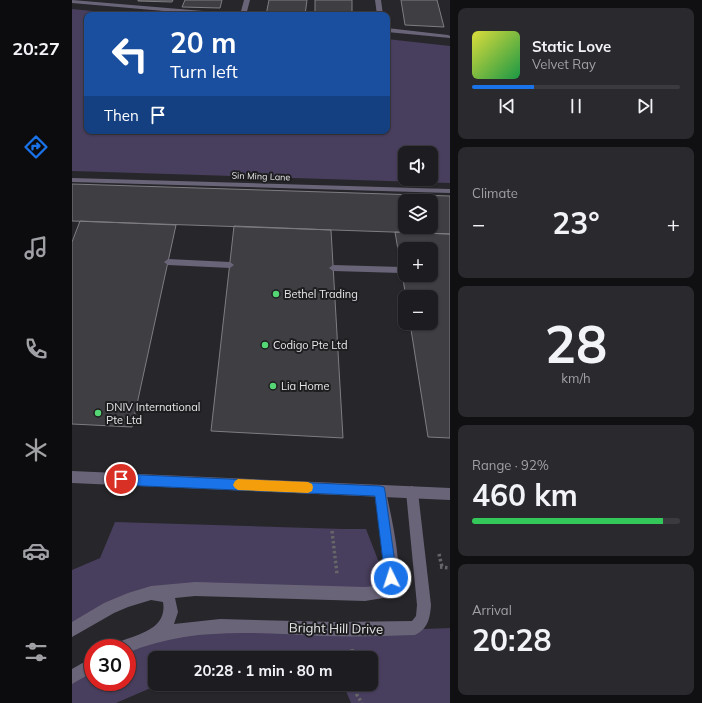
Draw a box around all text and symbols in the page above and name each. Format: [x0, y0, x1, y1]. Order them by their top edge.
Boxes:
text: 20 m [170, 25, 236, 60]
icon: left [104, 28, 156, 80]
text: 20:27 [12, 37, 60, 60]
text: Static Love [532, 37, 611, 56]
text: Velvet Ray [532, 56, 596, 72]
text: Turn left [170, 60, 238, 83]
icon: previous [496, 95, 518, 117]
icon: pause [565, 95, 587, 117]
icon: next [634, 95, 656, 117]
icon: arrive [147, 104, 169, 126]
text: Then [104, 106, 139, 125]
icon: directions [22, 133, 50, 161]
map controls [398, 146, 438, 330]
button: sound [398, 146, 438, 186]
street label: Sin Ming Lane [231, 169, 291, 183]
text: Climate [472, 185, 518, 201]
button: layers [398, 194, 438, 234]
text: 23° [552, 204, 600, 242]
text: − [472, 210, 485, 238]
text: + [667, 210, 680, 238]
icon: music [22, 234, 50, 262]
button: + [398, 242, 438, 282]
place label: Bethel Trading [284, 287, 358, 301]
marker: Bethel Trading [271, 289, 281, 299]
button: − [398, 290, 438, 330]
text: 28 [545, 311, 607, 376]
icon: phone [22, 335, 50, 363]
place label: Codigo Pte Ltd [273, 338, 348, 352]
marker: Codigo Pte Ltd [260, 340, 270, 350]
text: km/h [561, 370, 591, 386]
place label: Lia Home [281, 379, 329, 393]
marker: Lia Home [268, 381, 278, 391]
place label: DNIV International Pte Ltd [106, 400, 200, 427]
marker: DNIV International Pte Ltd [93, 408, 103, 418]
icon: climate [22, 436, 50, 464]
text: Range · 92% [472, 457, 549, 473]
pin [104, 462, 138, 496]
icon: arrive [110, 468, 132, 490]
text: 460 km [472, 476, 578, 514]
icon: car [22, 537, 50, 565]
position arrow [370, 557, 412, 599]
text: Arrival [472, 602, 512, 618]
street label: Bright Hill Drive [289, 619, 383, 637]
text: 20:28 [472, 621, 551, 659]
icon: filters [22, 638, 50, 666]
speed limit sign: 30 [84, 639, 136, 691]
text: 20:28 · 1 min · 80 m [194, 661, 332, 680]

